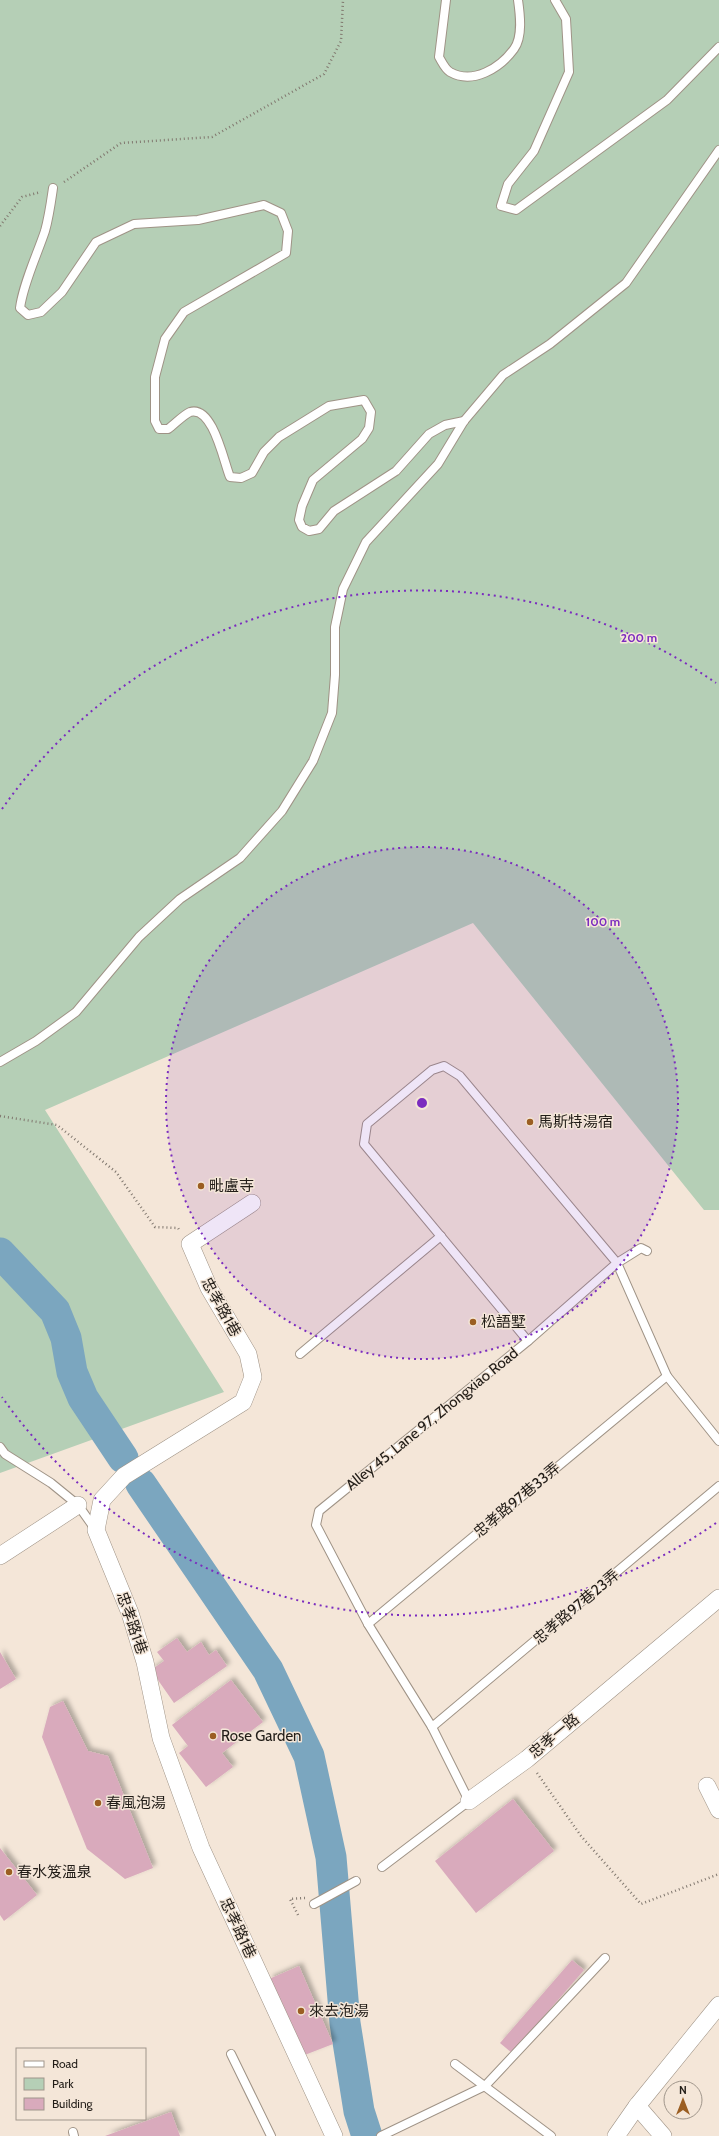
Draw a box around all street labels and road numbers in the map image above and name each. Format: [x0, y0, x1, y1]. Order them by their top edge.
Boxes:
street label: 忠孝路1巷 [197, 1274, 245, 1340]
street label: Alley 45, Lane 97, Zhongxiao Road [342, 1344, 522, 1494]
street label: 忠孝路97巷33弄 [470, 1459, 564, 1541]
street label: 忠孝路97巷23弄 [529, 1566, 623, 1648]
street label: 忠孝路1巷 [113, 1589, 151, 1657]
street label: 忠孝一路 [525, 1710, 583, 1762]
street label: 忠孝路1巷 [216, 1895, 260, 1961]

